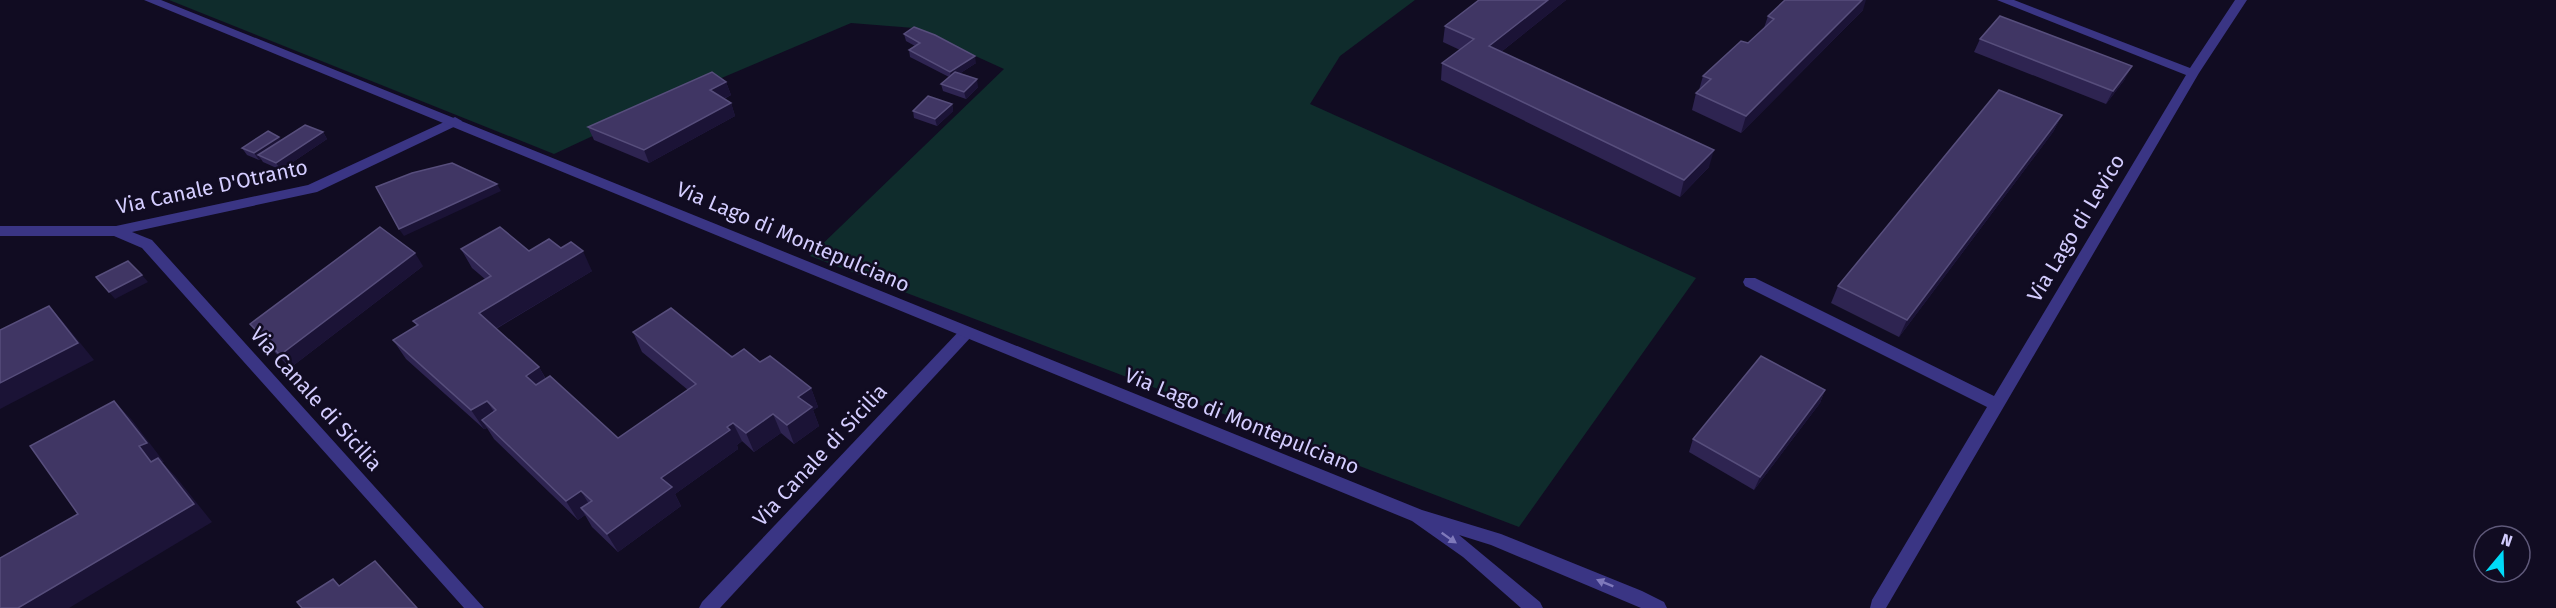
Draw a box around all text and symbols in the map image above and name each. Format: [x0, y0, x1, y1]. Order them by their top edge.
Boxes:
street label: Via Lago di Levico [2022, 149, 2130, 307]
street label: Via Canale D'Otranto [114, 154, 310, 220]
street label: Via Lago di Montepulciano [672, 176, 914, 298]
street label: Via Canale di Sicilia [244, 322, 388, 476]
street label: Via Lago di Montepulciano [1121, 362, 1363, 480]
street label: Via Canale di Sicilia [747, 378, 893, 532]
north arrow [2472, 524, 2532, 584]
text: N [2499, 530, 2515, 551]
one-way arrow [1440, 532, 1456, 544]
one-way arrow [1596, 578, 1614, 587]

